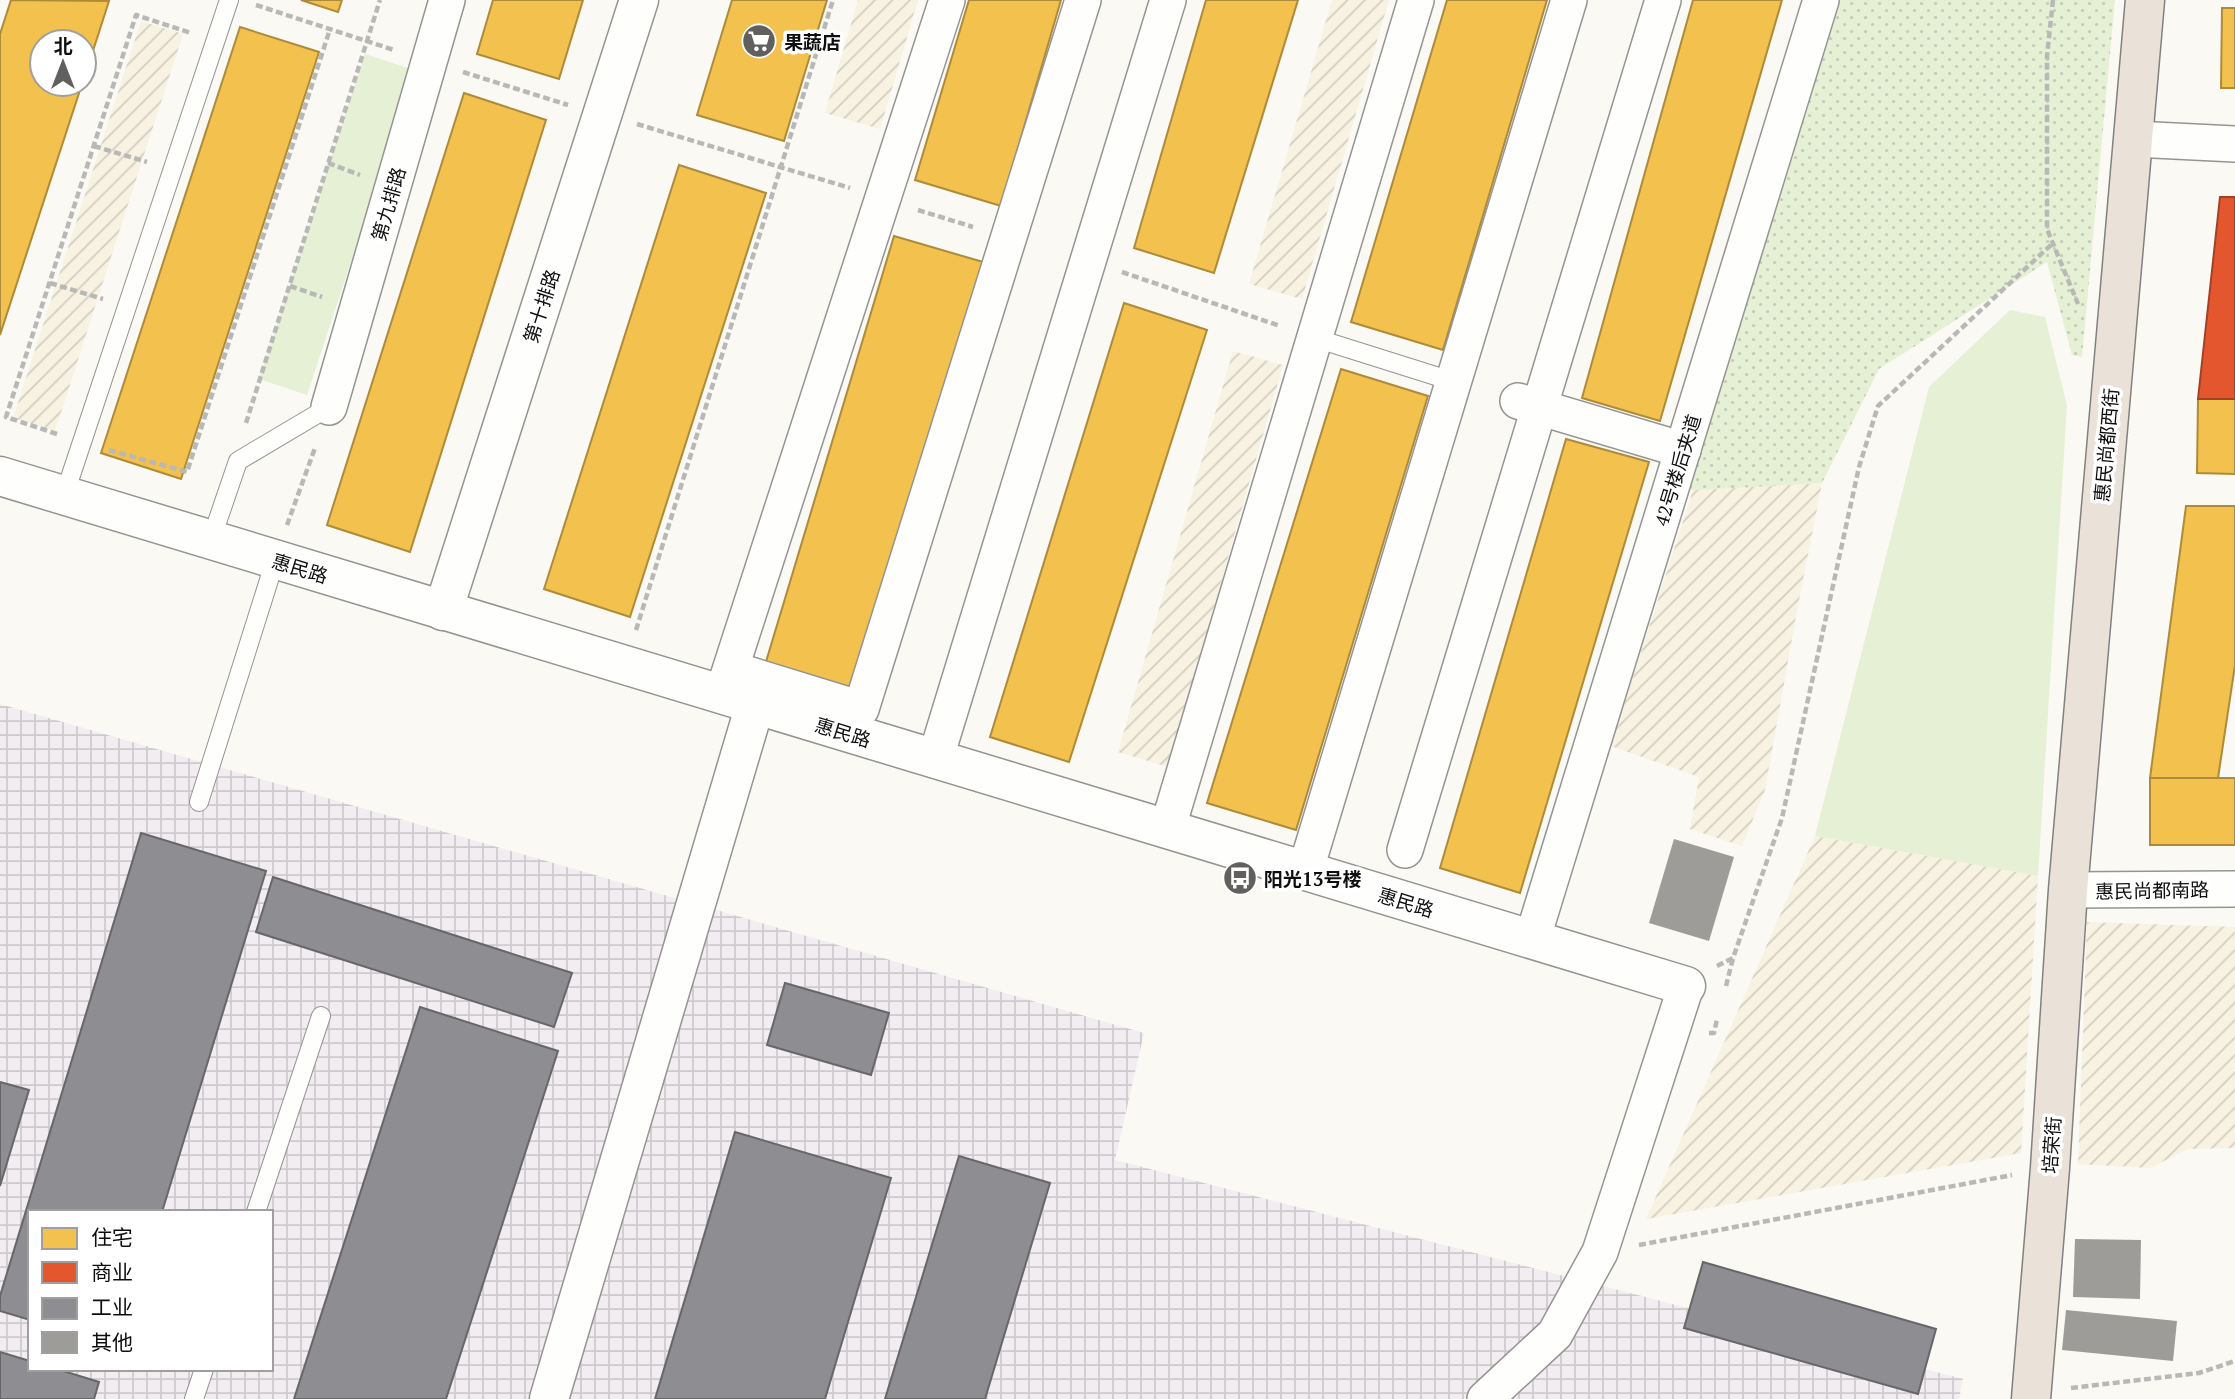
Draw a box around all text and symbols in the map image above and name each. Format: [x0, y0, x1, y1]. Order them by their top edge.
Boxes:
supermarket icon: 果蔬店 [740, 22, 778, 60]
north arrow [28, 28, 98, 98]
place label: 果蔬店 [784, 29, 841, 54]
text: 北 [53, 33, 73, 58]
street label: 第九排路 [366, 164, 410, 244]
street label: 第十排路 [517, 266, 565, 346]
street label: 惠民尚都西街 [2089, 387, 2123, 503]
street label: 42号楼后夹道 [1648, 411, 1706, 529]
street label: 惠民路 [269, 548, 331, 588]
street label: 惠民路 [812, 712, 874, 752]
bus stop icon: 阳光13号楼 [1221, 859, 1259, 897]
place label: 阳光13号楼 [1264, 866, 1361, 891]
street label: 惠民尚都南路 [2095, 877, 2209, 903]
street label: 惠民路 [1375, 882, 1437, 922]
street label: 培荣街 [2037, 1116, 2065, 1174]
legend [28, 1210, 273, 1371]
text: 住宅 [91, 1223, 133, 1251]
text: 商业 [91, 1258, 133, 1286]
text: 工业 [91, 1293, 133, 1321]
text: 其他 [91, 1328, 133, 1356]

